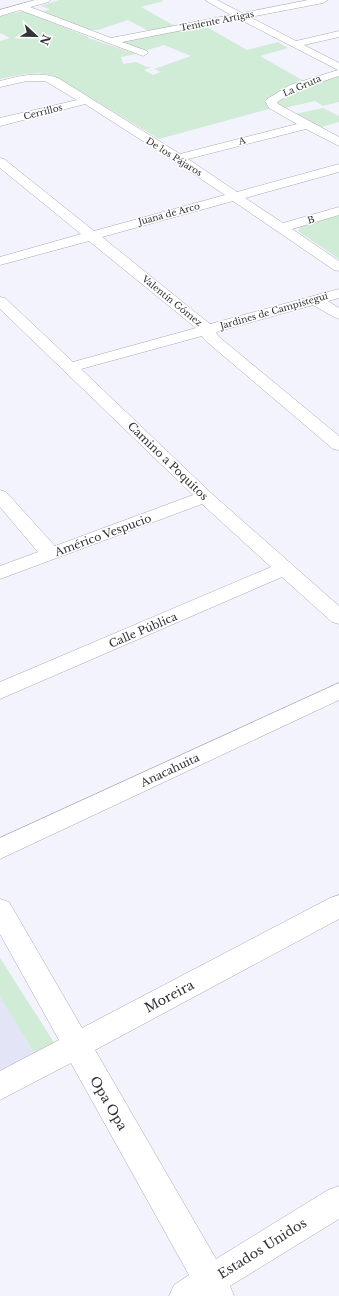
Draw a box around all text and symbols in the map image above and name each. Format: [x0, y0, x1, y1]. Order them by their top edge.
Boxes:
street label: Teniente Artigas [179, 8, 255, 33]
north arrow [16, 16, 56, 56]
text: N [37, 32, 54, 48]
street label: La Gruta [281, 73, 323, 99]
street label: Cerrillos [22, 101, 64, 122]
street label: A [236, 134, 248, 147]
street label: De los Pájaros [144, 135, 204, 178]
street label: Juana de Arco [136, 200, 201, 227]
street label: B [306, 213, 316, 226]
street label: Valentín Gómez [139, 272, 205, 328]
street label: Jardines de Campistegui [218, 290, 329, 331]
street label: Camino a Poquitos [125, 419, 211, 503]
street label: Américo Vespucio [52, 511, 153, 559]
street label: Calle Pública [107, 609, 180, 651]
street label: Anacahuita [138, 750, 202, 790]
street label: Moreira [142, 976, 198, 1017]
street label: Opa Opa [86, 1073, 131, 1134]
street label: Estados Unidos [215, 1214, 310, 1283]

